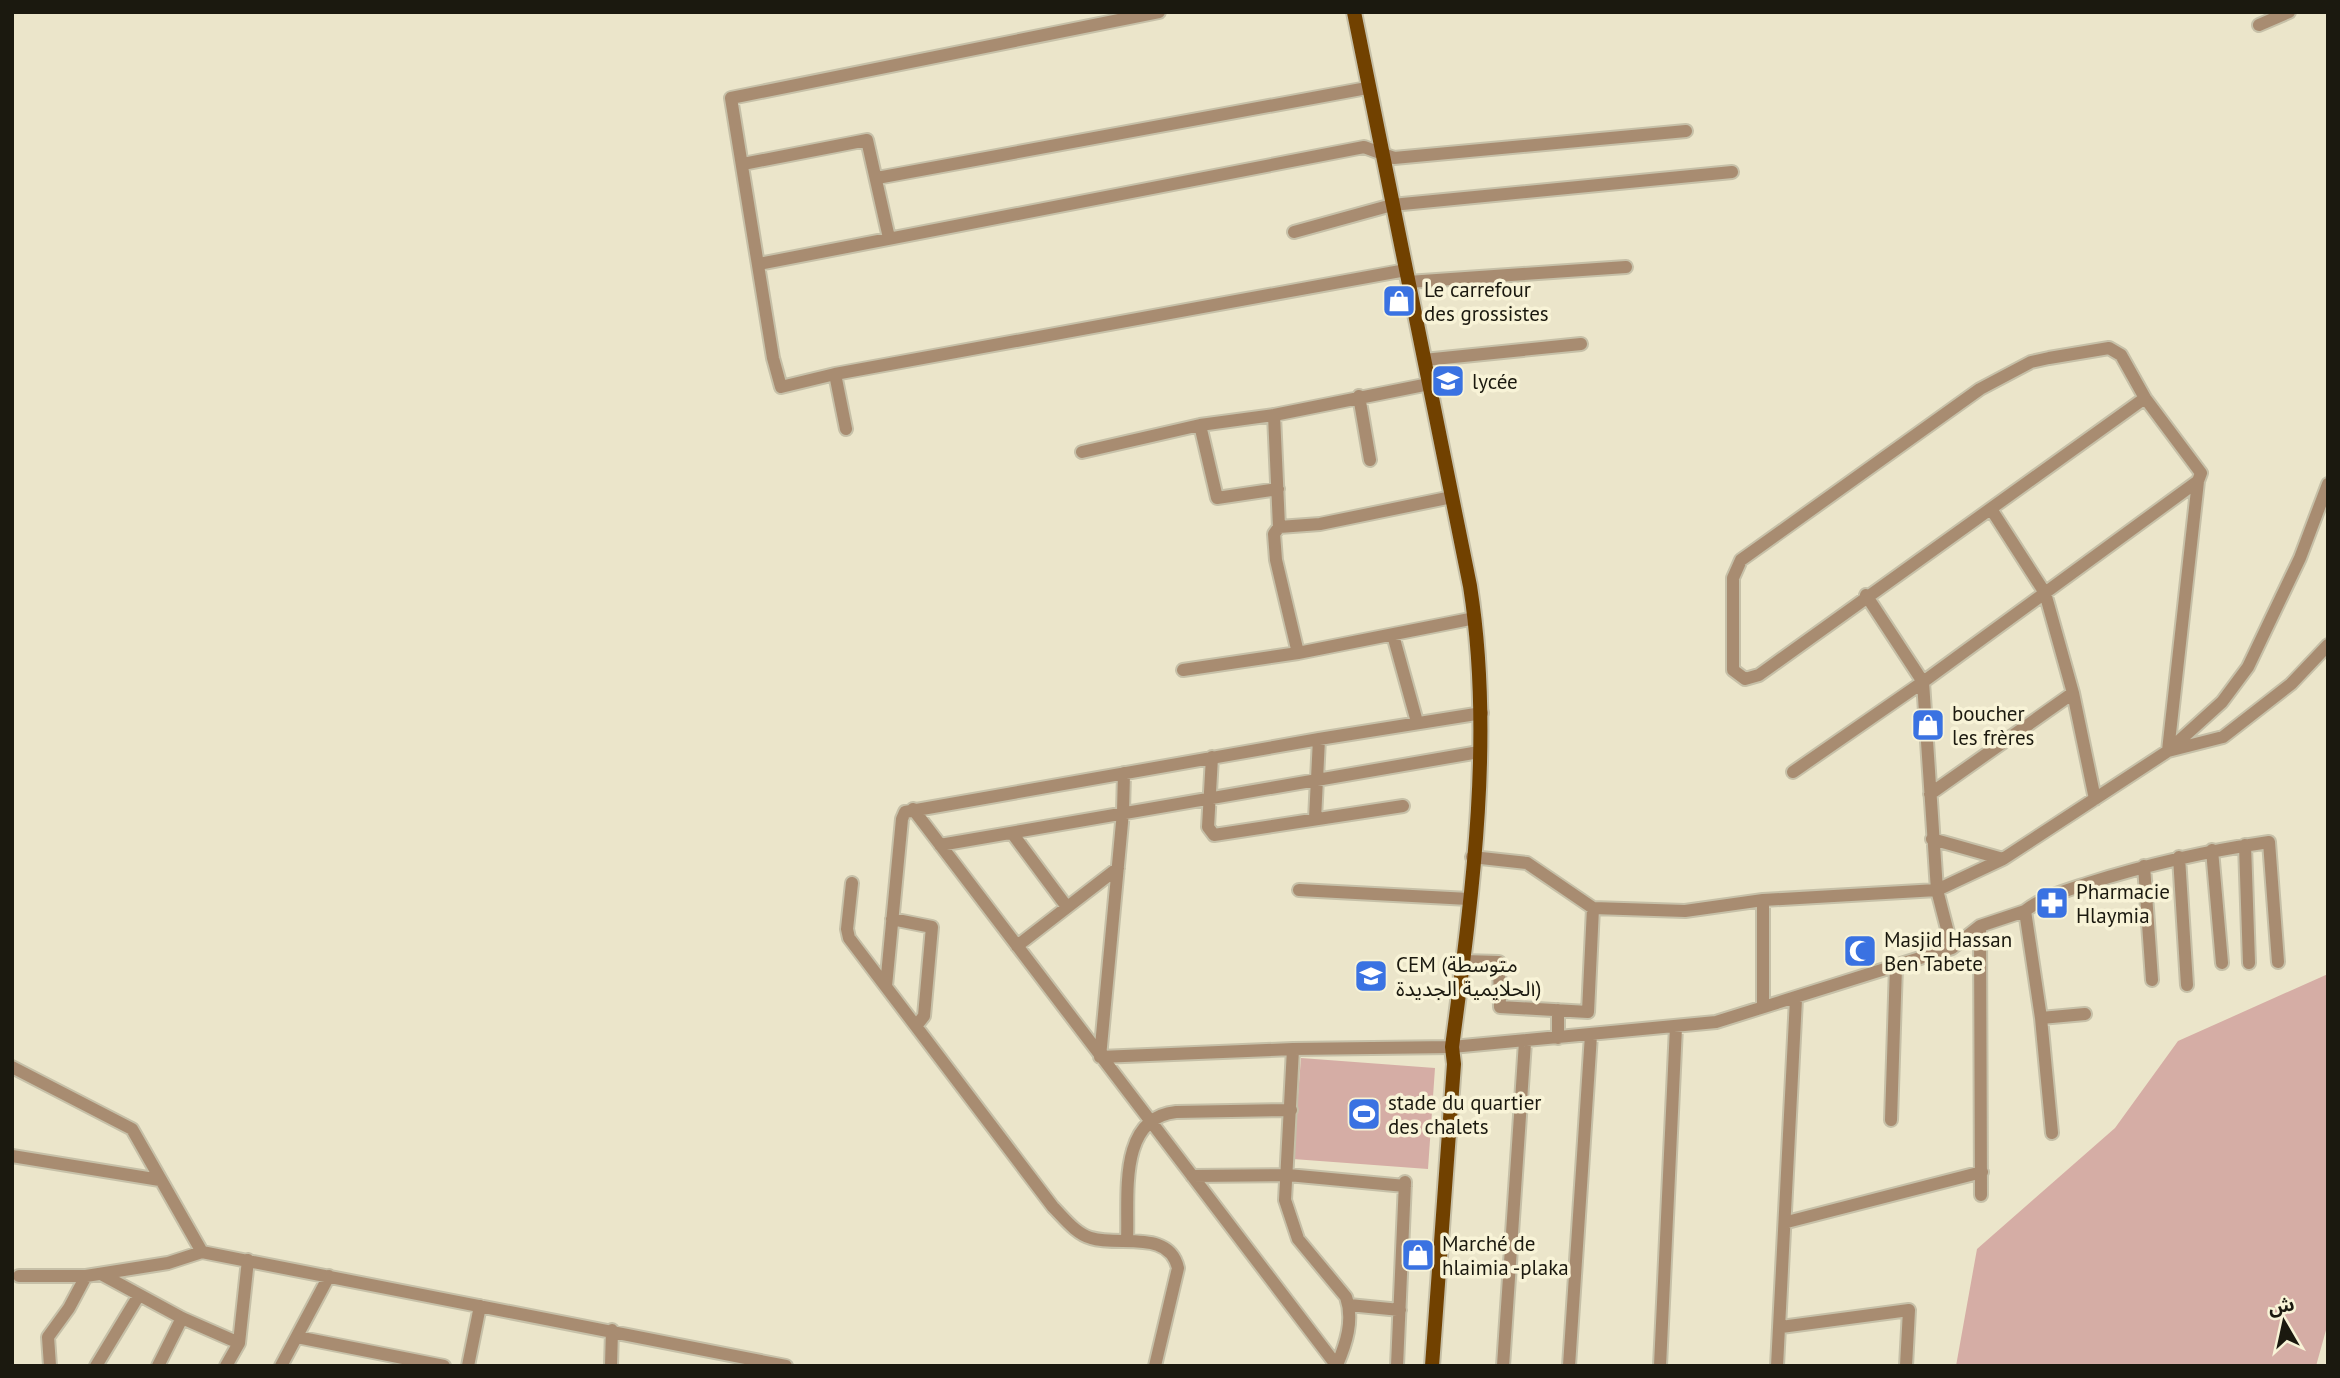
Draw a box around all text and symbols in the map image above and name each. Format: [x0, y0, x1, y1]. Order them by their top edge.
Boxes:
place label: Le carrefour des grossistes [1424, 276, 1549, 327]
shop icon: Le carrefour des grossistes [1380, 282, 1418, 320]
school or university icon: lycée [1429, 362, 1467, 400]
place label: lycée [1472, 368, 1518, 395]
place label: boucher les frères [1952, 700, 2034, 751]
shop icon: boucher les frères [1909, 706, 1947, 744]
place label: Pharmacie Hlaymia [2076, 878, 2170, 929]
pharmacy icon: Pharmacie Hlaymia [2033, 884, 2071, 922]
place label: Masjid Hassan Ben Tabete [1884, 926, 2012, 977]
mosque icon: Masjid Hassan Ben Tabete [1841, 932, 1879, 970]
place label: CEM (متوسطة الحلايمية الجديدة) [1396, 951, 1541, 1002]
school or university icon: CEM (متوسطة الحلايمية الجديدة) [1352, 957, 1390, 995]
place label: stade du quartier des chalets [1388, 1089, 1542, 1140]
sports icon: stade du quartier des chalets [1345, 1095, 1383, 1133]
place label: Marché de hlaimia -plaka [1442, 1230, 1569, 1281]
shop icon: Marché de hlaimia -plaka [1399, 1236, 1437, 1274]
north arrow [2249, 1287, 2319, 1357]
text: ش [2267, 1291, 2296, 1319]

